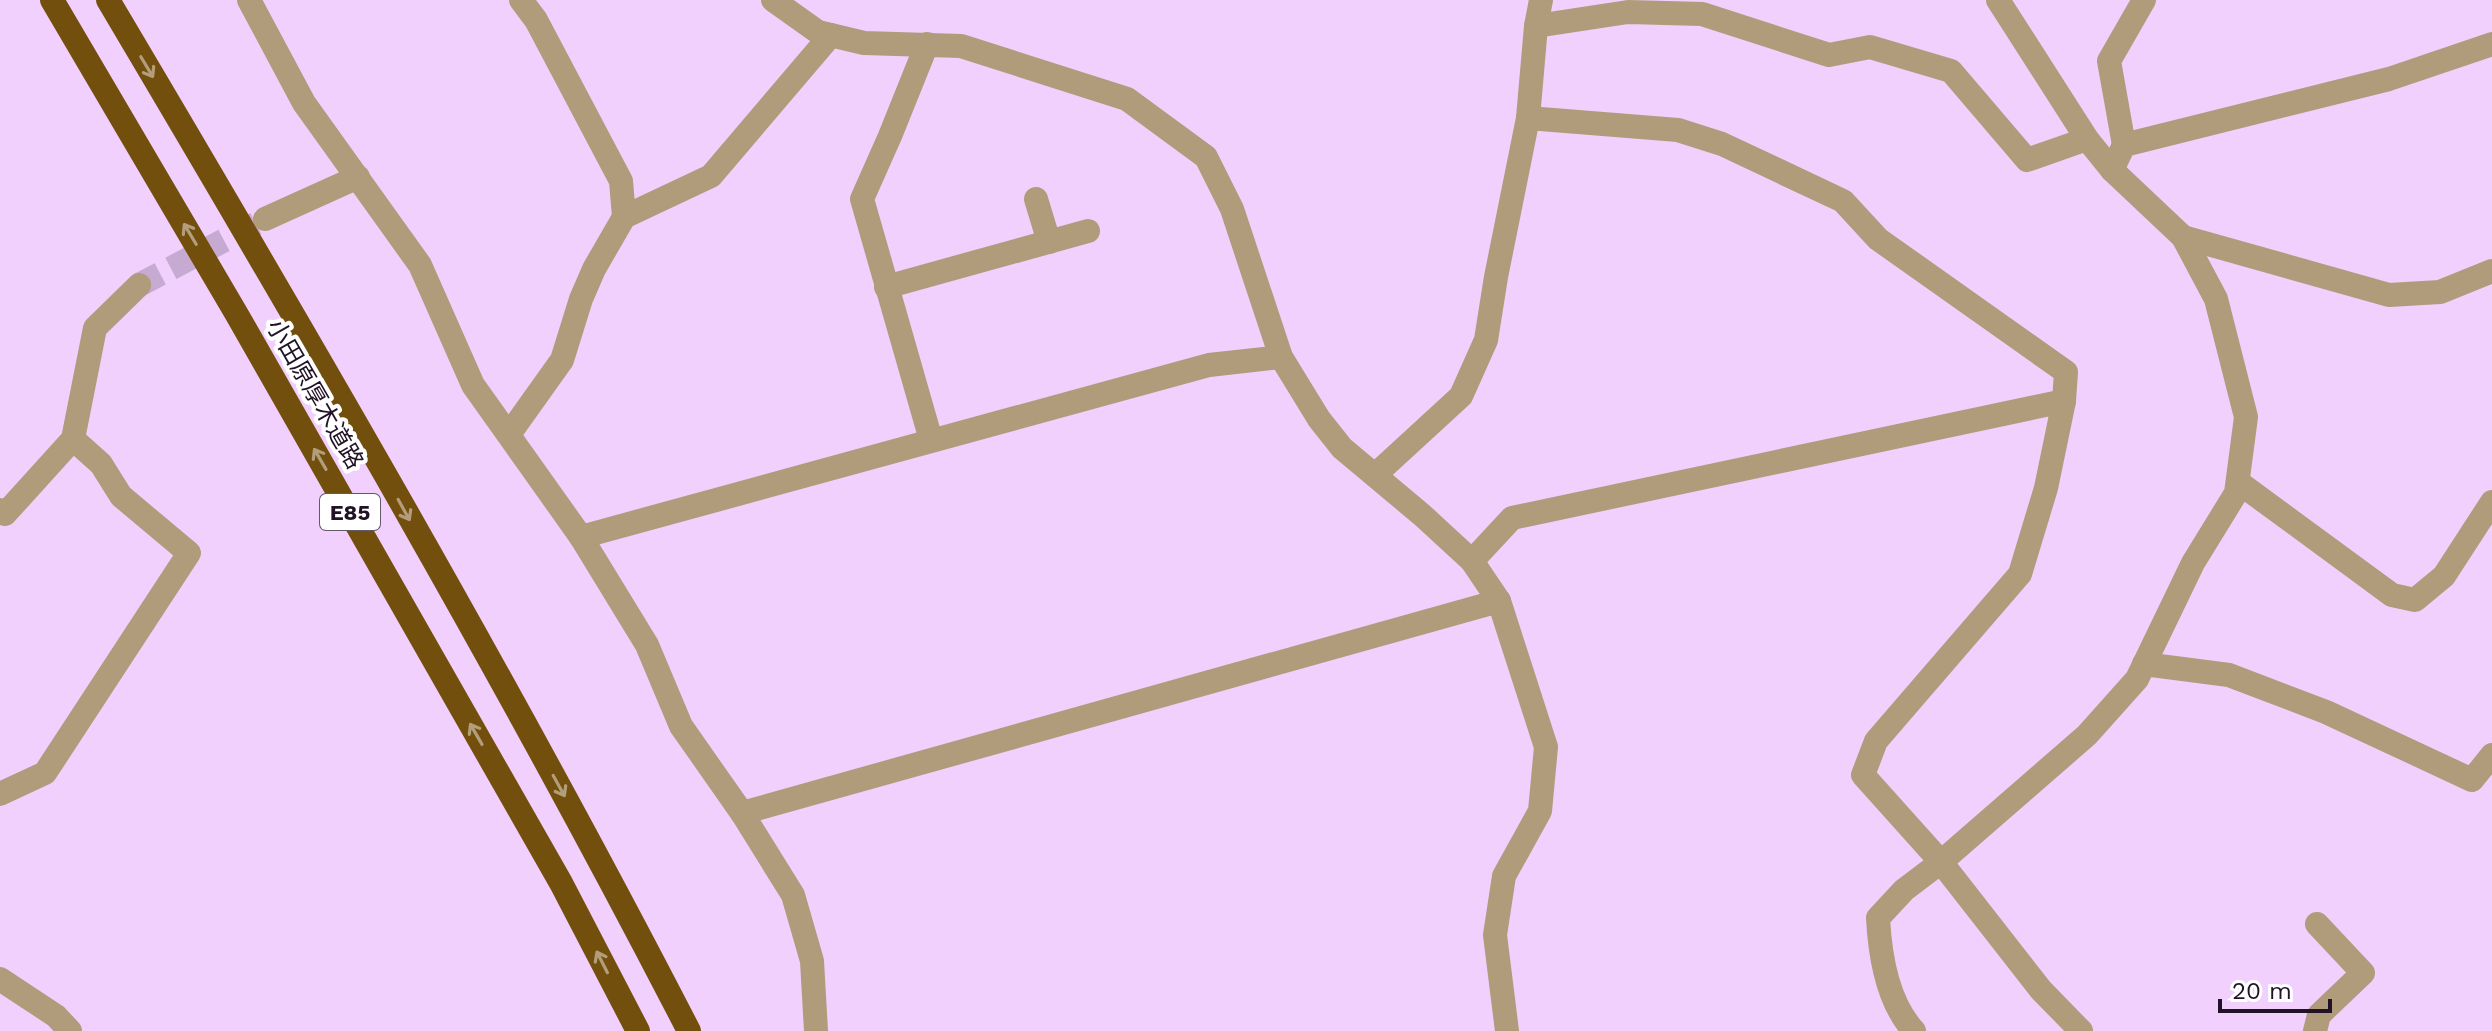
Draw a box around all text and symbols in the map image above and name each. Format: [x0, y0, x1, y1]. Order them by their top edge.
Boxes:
one-way arrow [140, 55, 156, 78]
one-way arrow [182, 223, 198, 246]
street label: 小田原厚木道路 [261, 314, 369, 474]
one-way arrow [312, 448, 327, 472]
road number: E85 [320, 494, 380, 530]
one-way arrow [396, 498, 412, 521]
one-way arrow [468, 723, 484, 746]
one-way arrow [552, 773, 567, 797]
one-way arrow [593, 950, 609, 974]
scale bar [2220, 963, 2330, 1013]
text: 20 m [2232, 977, 2292, 1005]

